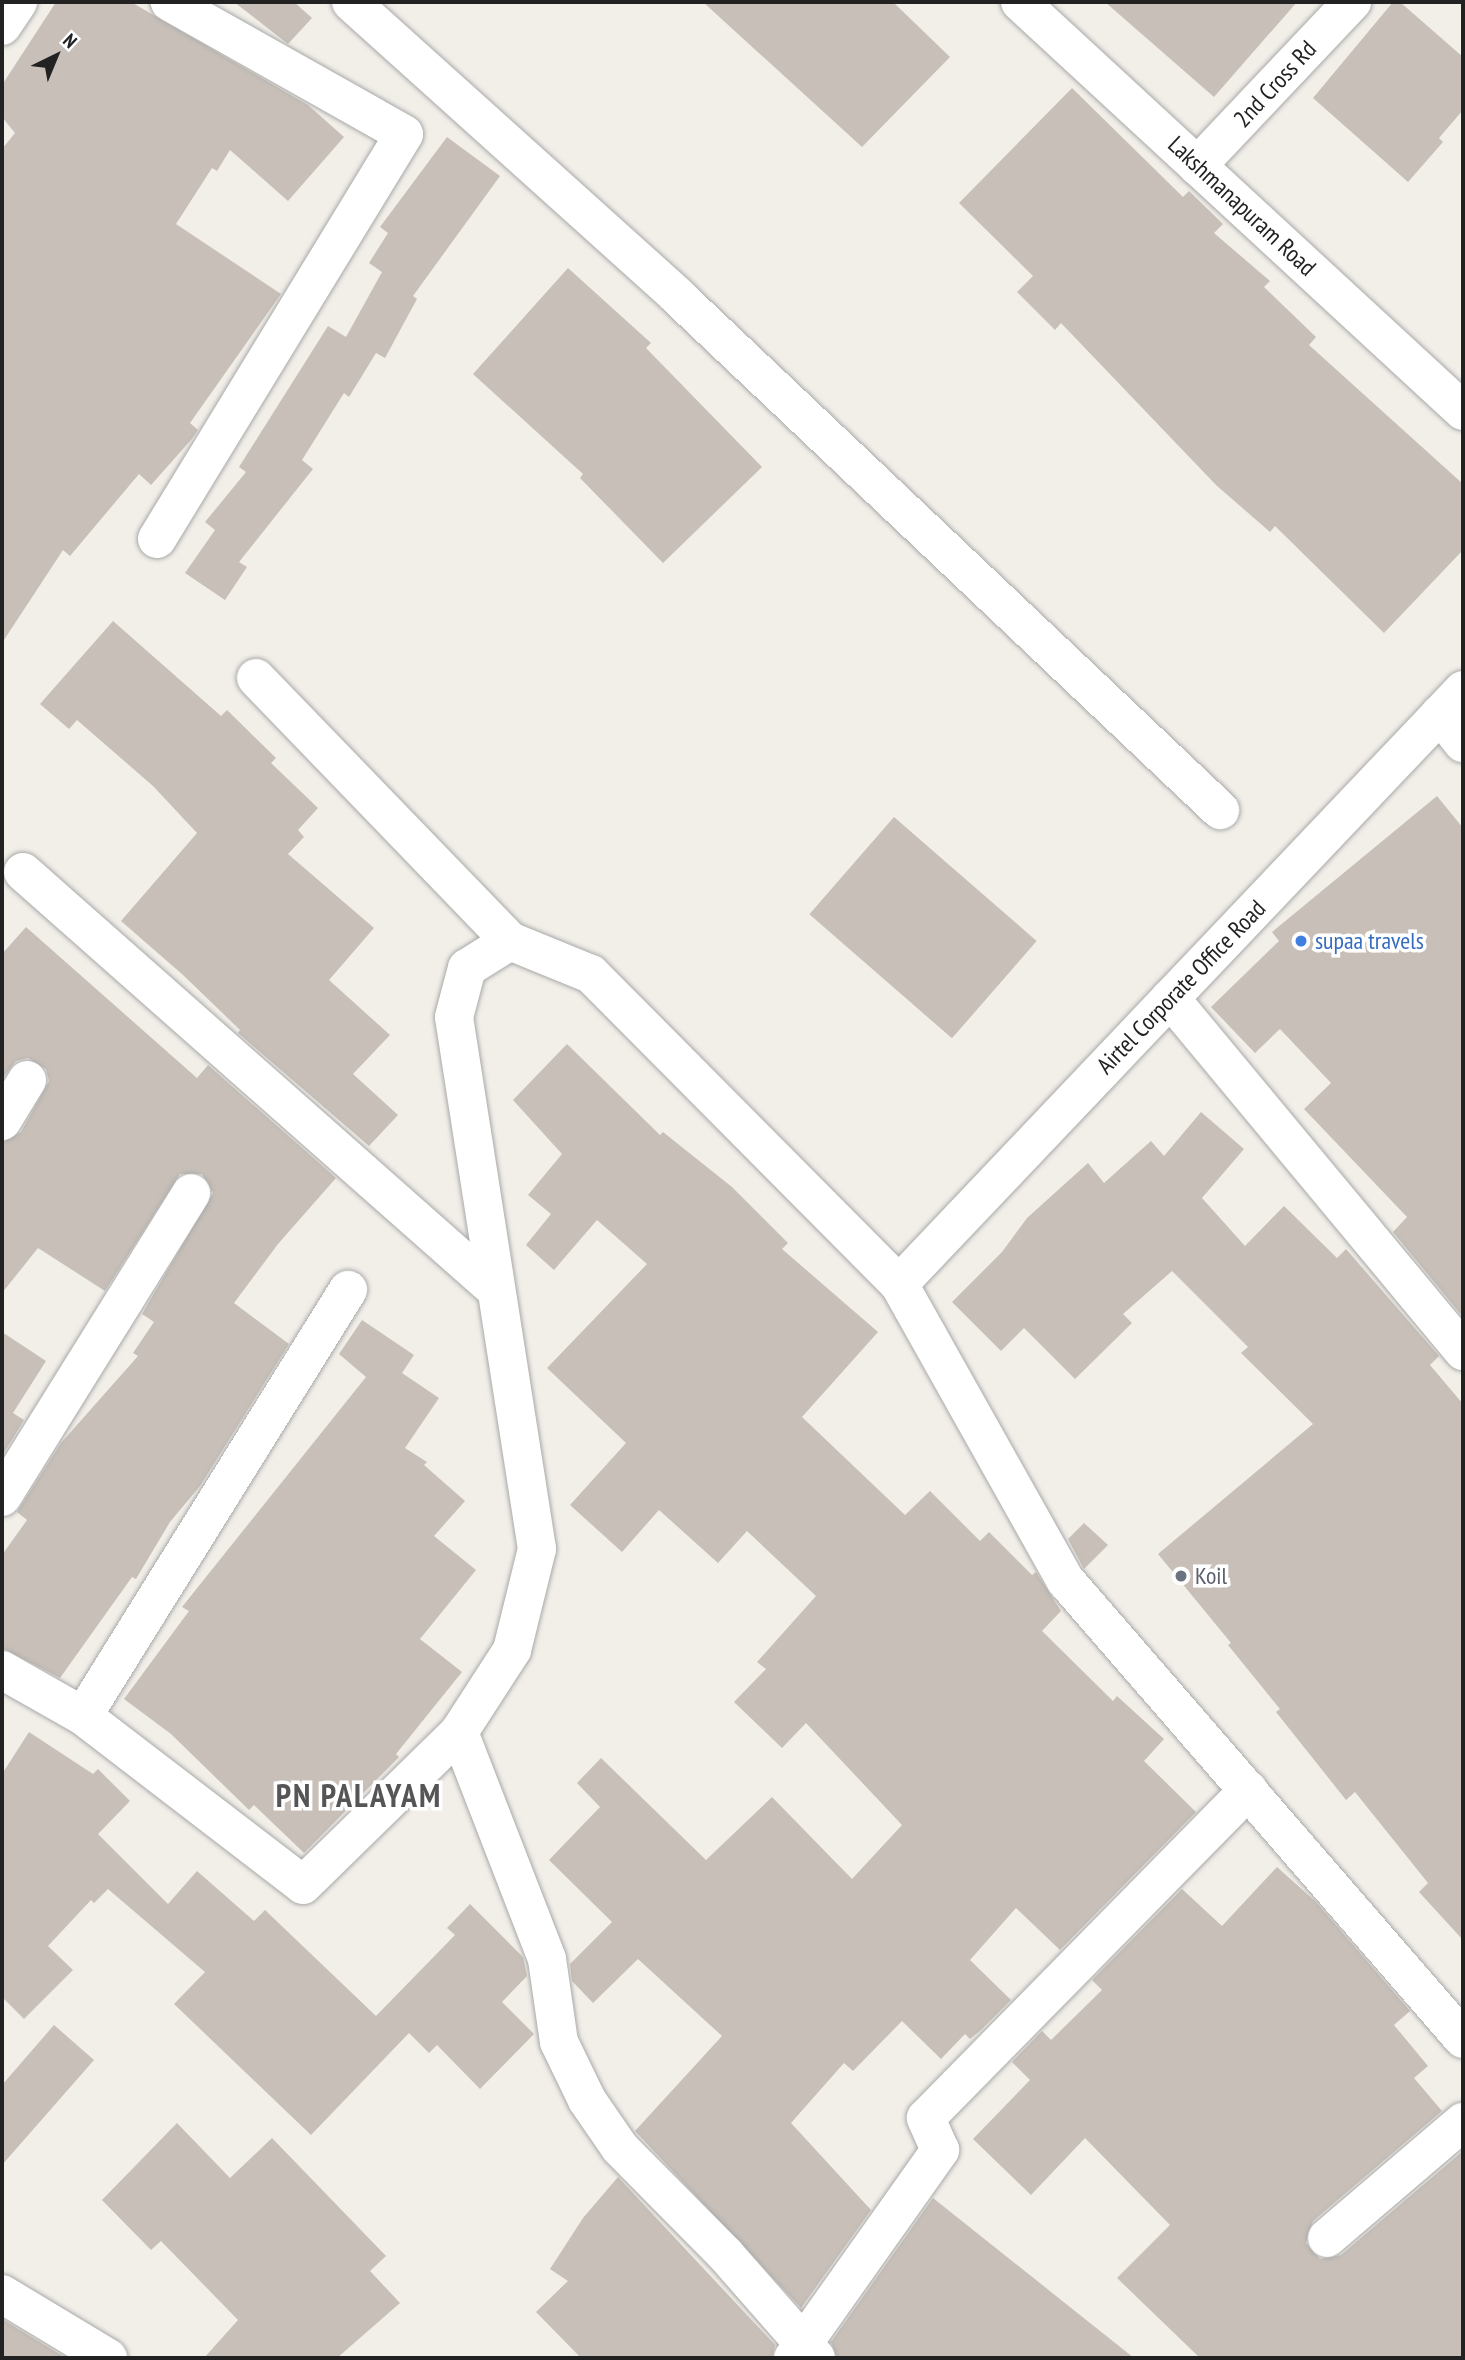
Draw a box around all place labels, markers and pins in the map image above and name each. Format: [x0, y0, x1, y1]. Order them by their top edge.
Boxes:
place label: supaa travels [1315, 927, 1424, 955]
marker: supaa travels [1293, 933, 1309, 949]
place label: Koil [1195, 1562, 1227, 1590]
marker: Koil [1173, 1568, 1189, 1584]

